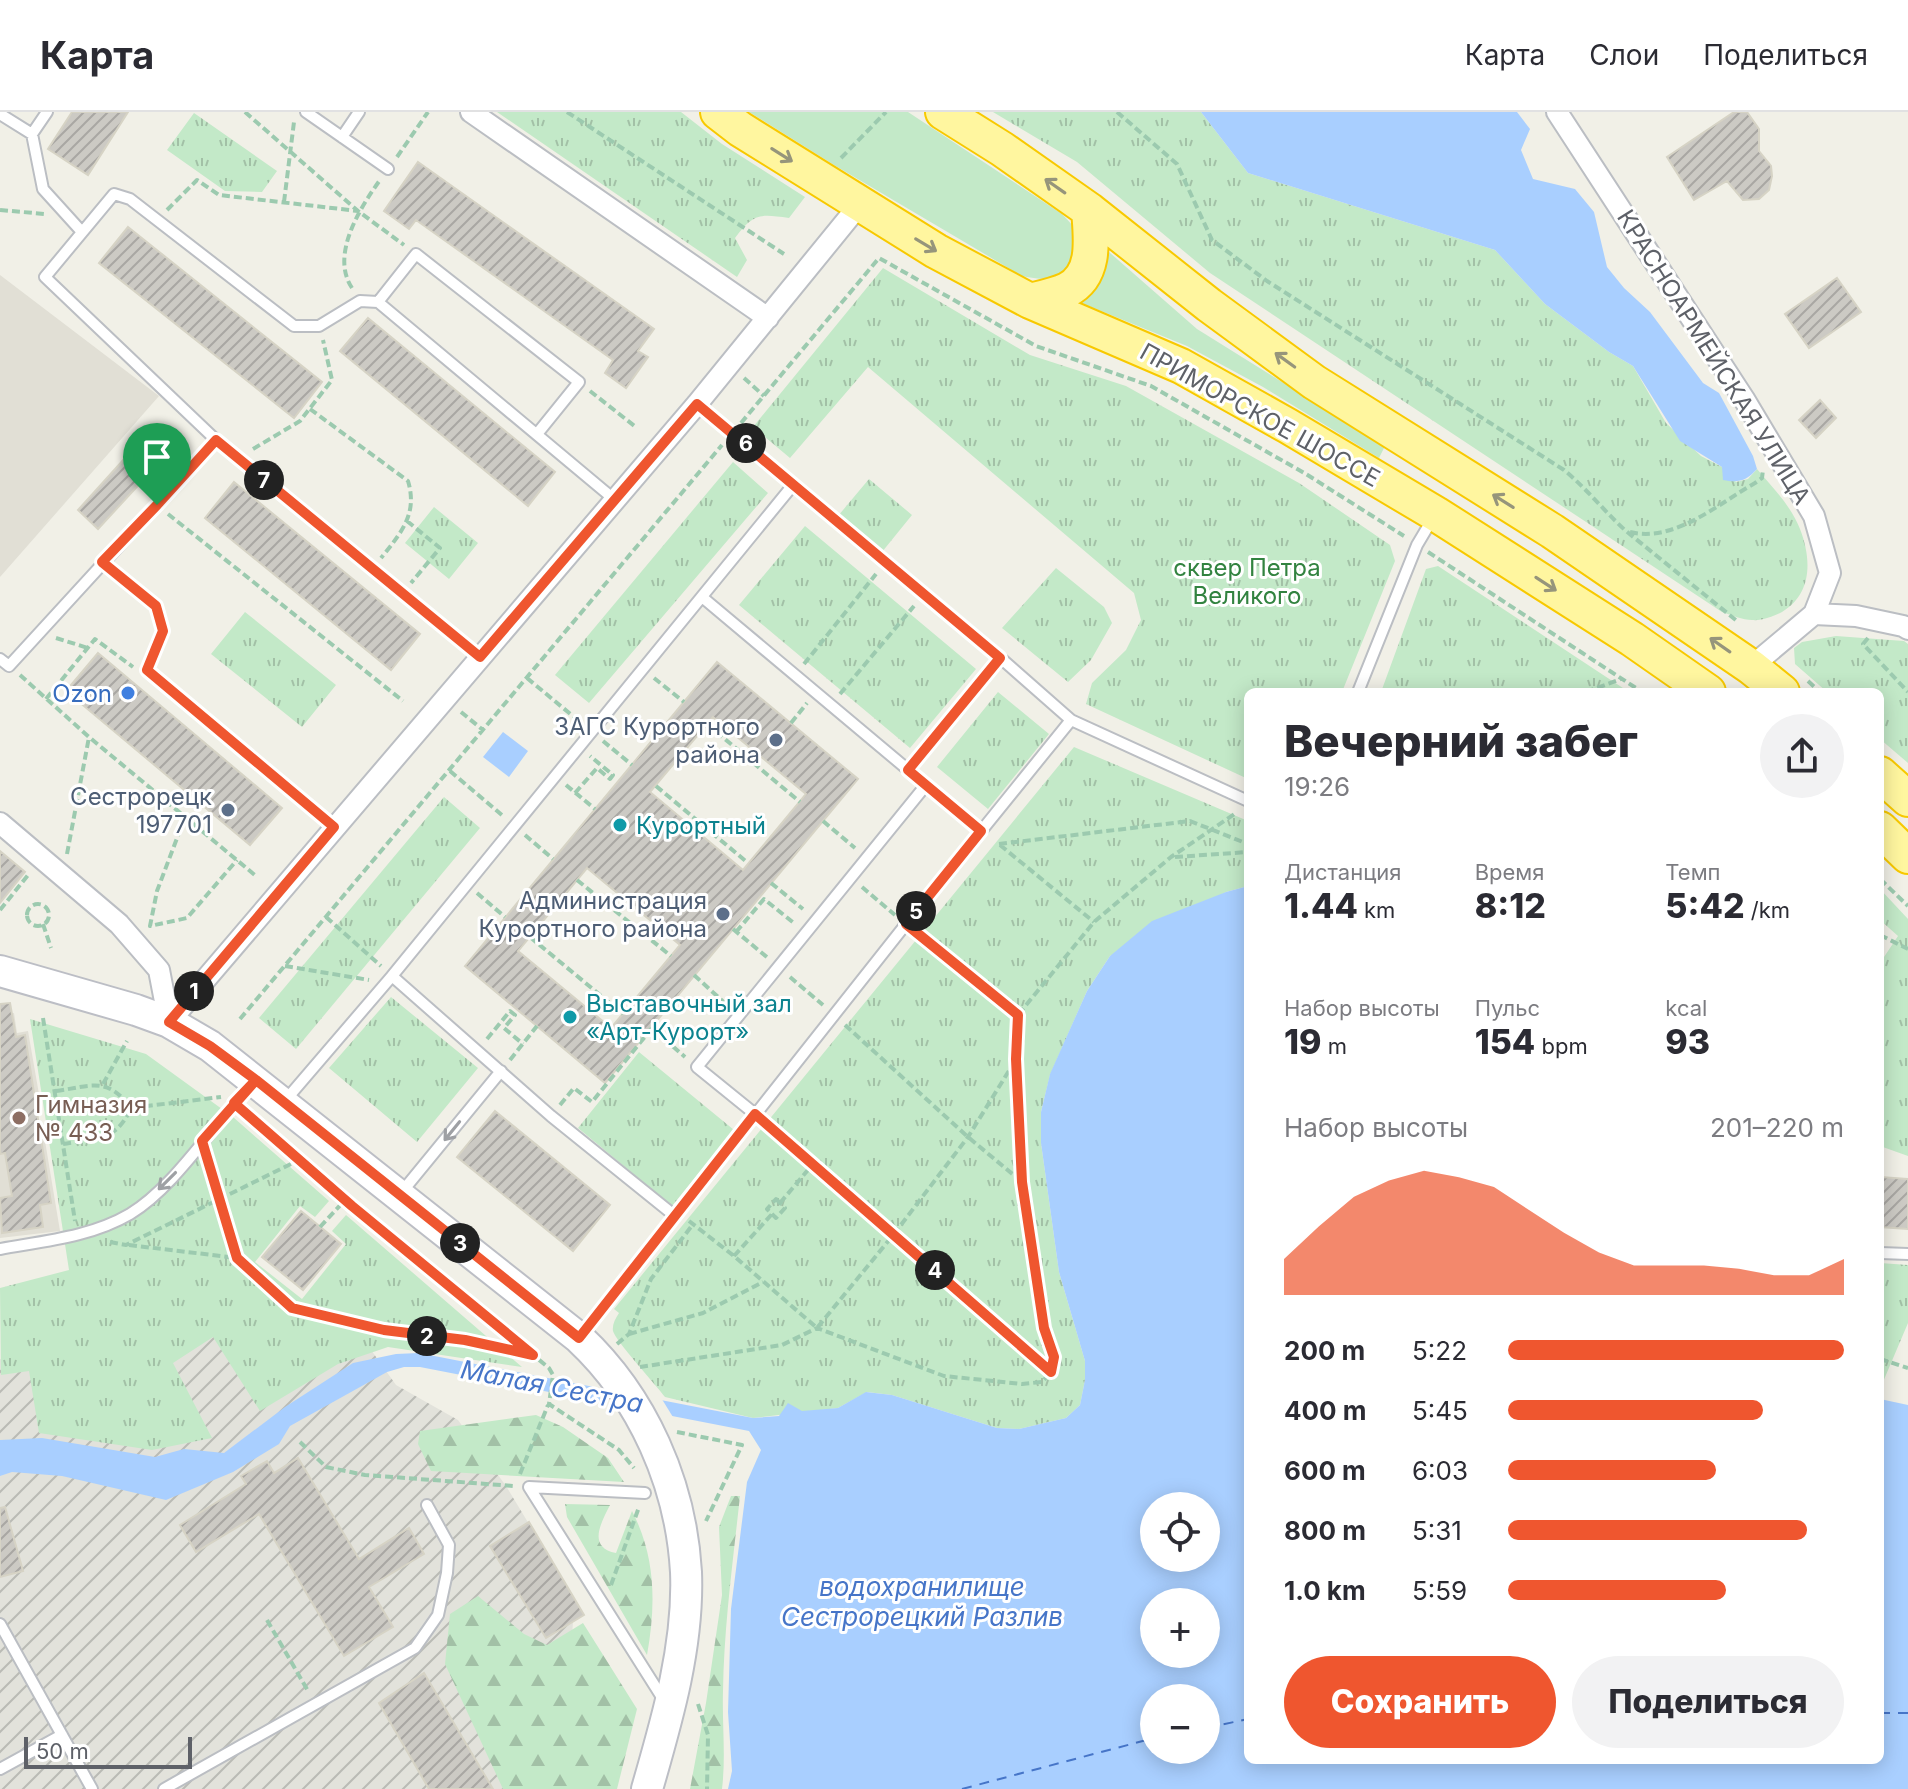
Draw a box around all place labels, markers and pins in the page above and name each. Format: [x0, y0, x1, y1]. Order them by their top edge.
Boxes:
pin [123, 423, 191, 505]
pin: 6 [726, 423, 766, 463]
pin: 7 [244, 460, 284, 500]
place label: Ozon [52, 679, 112, 708]
marker: Ozon [119, 684, 137, 702]
place label: ЗАГС Курортного района [554, 712, 760, 769]
marker: ЗАГС Курортного района [767, 731, 785, 749]
place label: Сестрорецк 197701 [70, 782, 212, 839]
marker: Сестрорецк 197701 [219, 801, 237, 819]
place label: Курортный [636, 811, 766, 840]
marker: Курортный [611, 816, 629, 834]
place label: Администрация Курортного района [479, 886, 707, 943]
pin: 5 [896, 891, 936, 931]
marker: Администрация Курортного района [714, 905, 732, 923]
pin: 1 [174, 971, 214, 1011]
place label: Выставочный зал «Арт-Курорт» [586, 989, 792, 1046]
marker: Выставочный зал «Арт-Курорт» [561, 1008, 579, 1026]
place label: Гимназия № 433 [35, 1090, 147, 1147]
marker: Гимназия № 433 [10, 1109, 28, 1127]
pin: 3 [440, 1223, 480, 1263]
pin: 4 [915, 1250, 955, 1290]
pin: 2 [407, 1316, 447, 1356]

